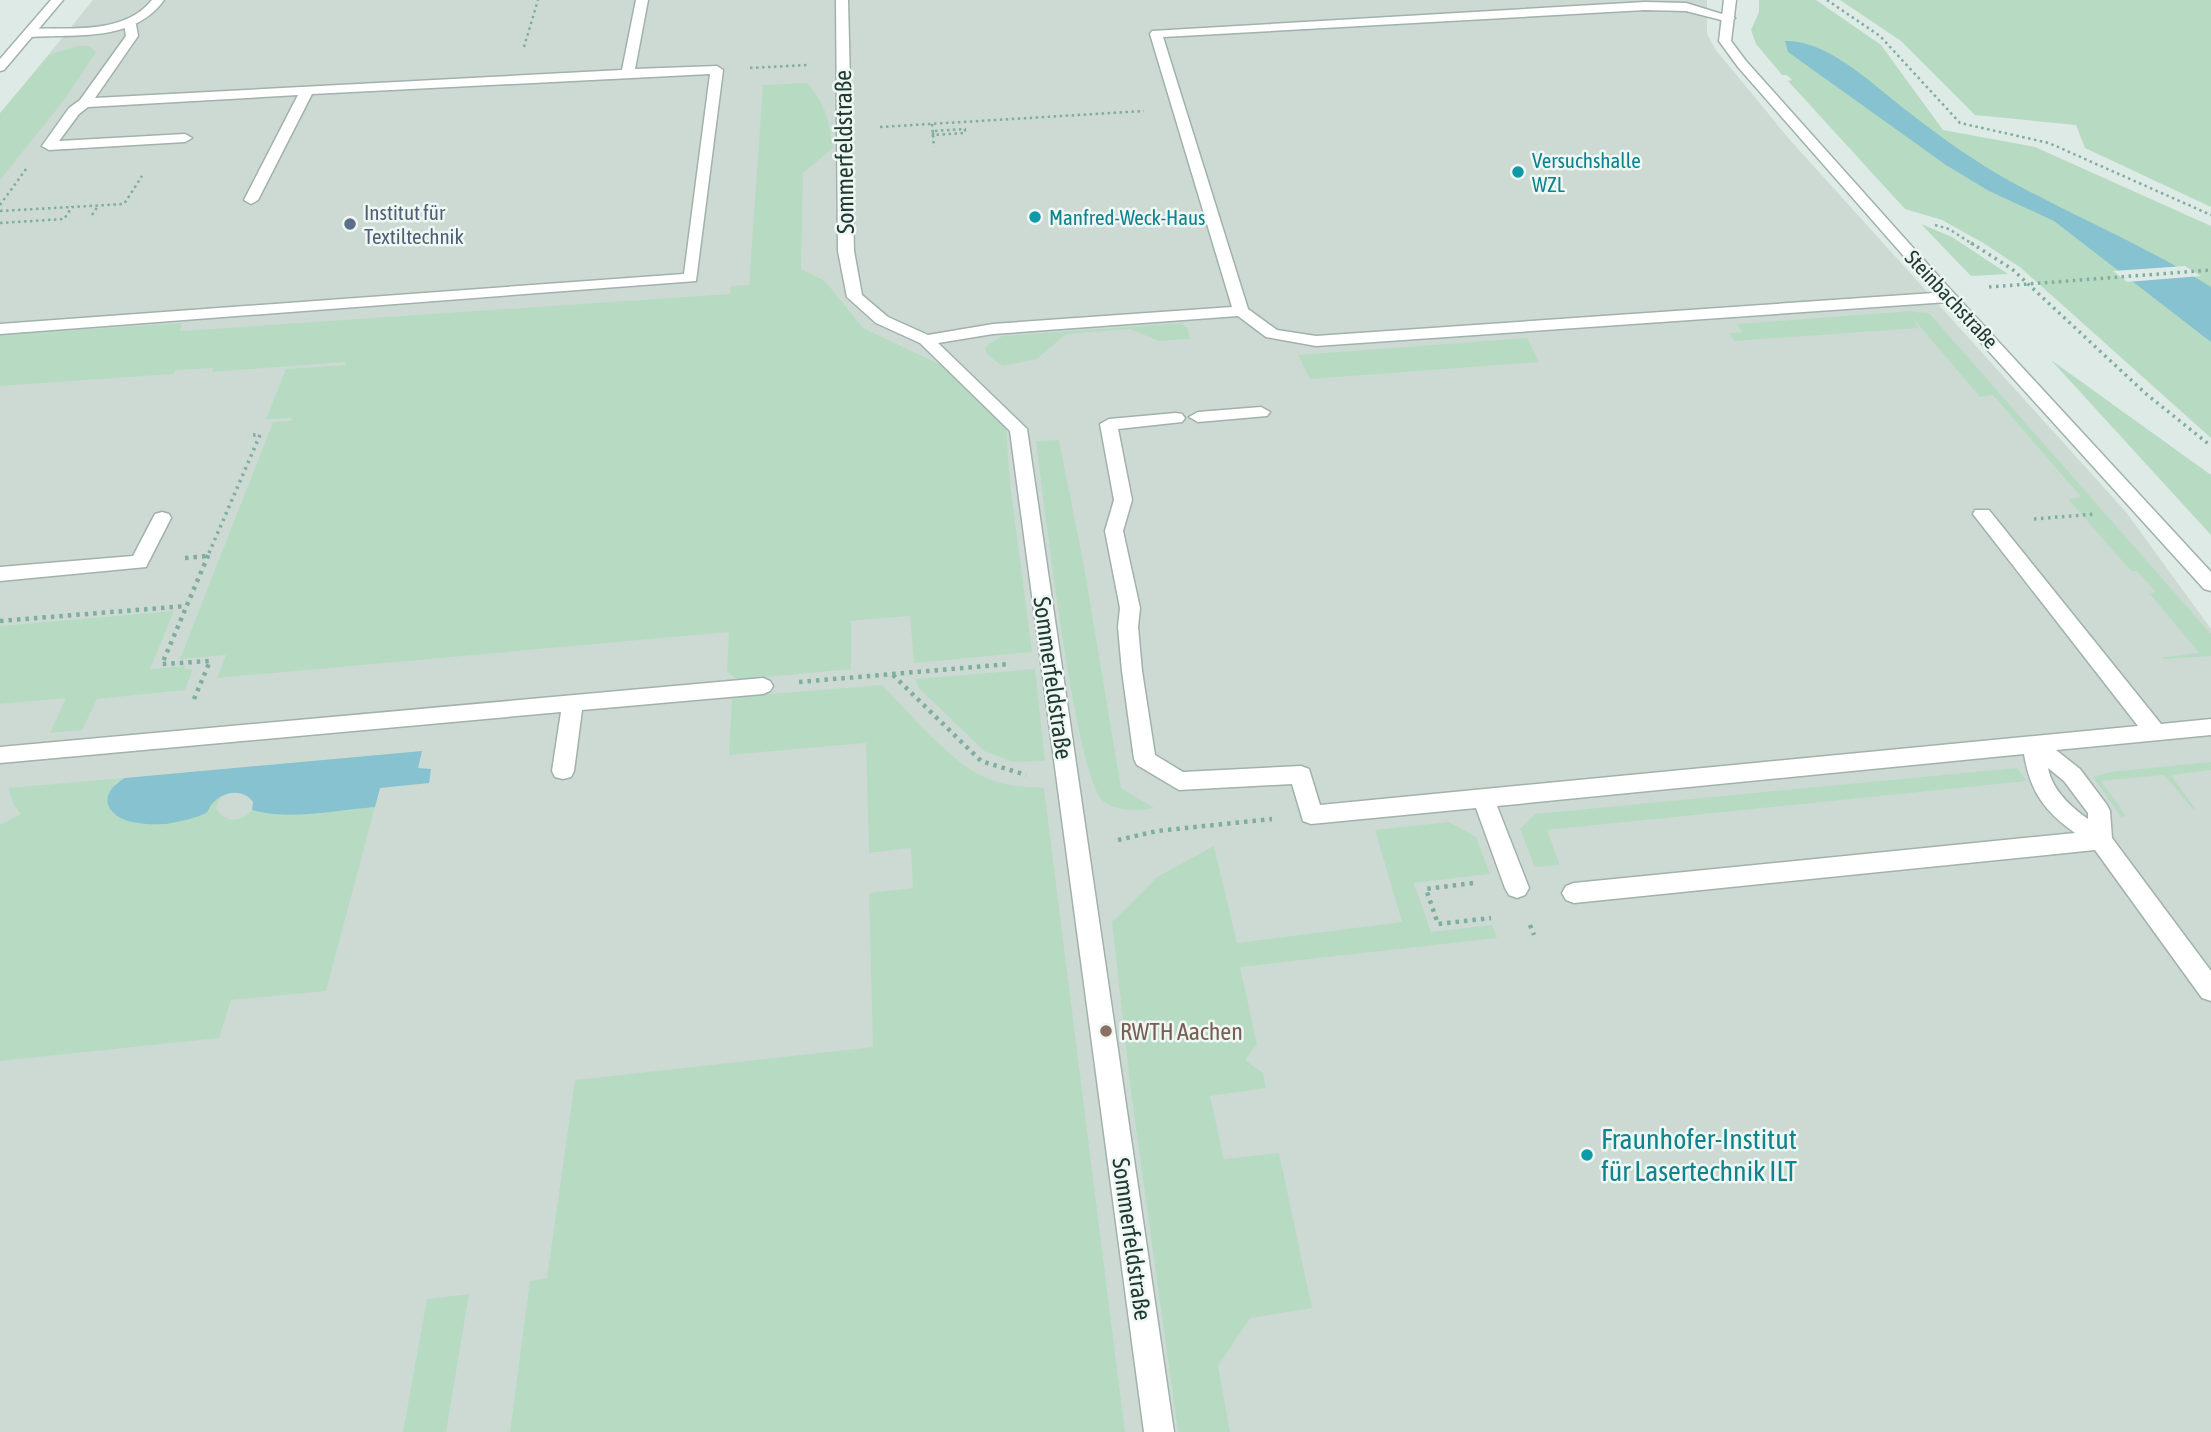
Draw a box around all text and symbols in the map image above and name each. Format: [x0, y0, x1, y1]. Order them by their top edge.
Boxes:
street label: Sommerfeldstraße [829, 70, 859, 234]
place label: Versuchshalle WZL [1532, 148, 1641, 196]
marker: Versuchshalle WZL [1510, 164, 1526, 180]
place label: Institut für Textiltechnik [364, 200, 464, 248]
place label: Manfred-Weck-Haus [1049, 205, 1205, 229]
marker: Manfred-Weck-Haus [1027, 209, 1043, 225]
marker: Institut für Textiltechnik [342, 216, 358, 232]
street label: Steinbachstraße [1900, 245, 2004, 353]
street label: Sommerfeldstraße [1028, 595, 1078, 761]
place label: RWTH Aachen [1120, 1018, 1243, 1045]
marker: RWTH Aachen [1098, 1023, 1114, 1039]
place label: Fraunhofer-Institut für Lasertechnik ILT [1601, 1123, 1797, 1187]
marker: Fraunhofer-Institut für Lasertechnik ILT [1579, 1147, 1595, 1163]
street label: Sommerfeldstraße [1107, 1156, 1157, 1322]

